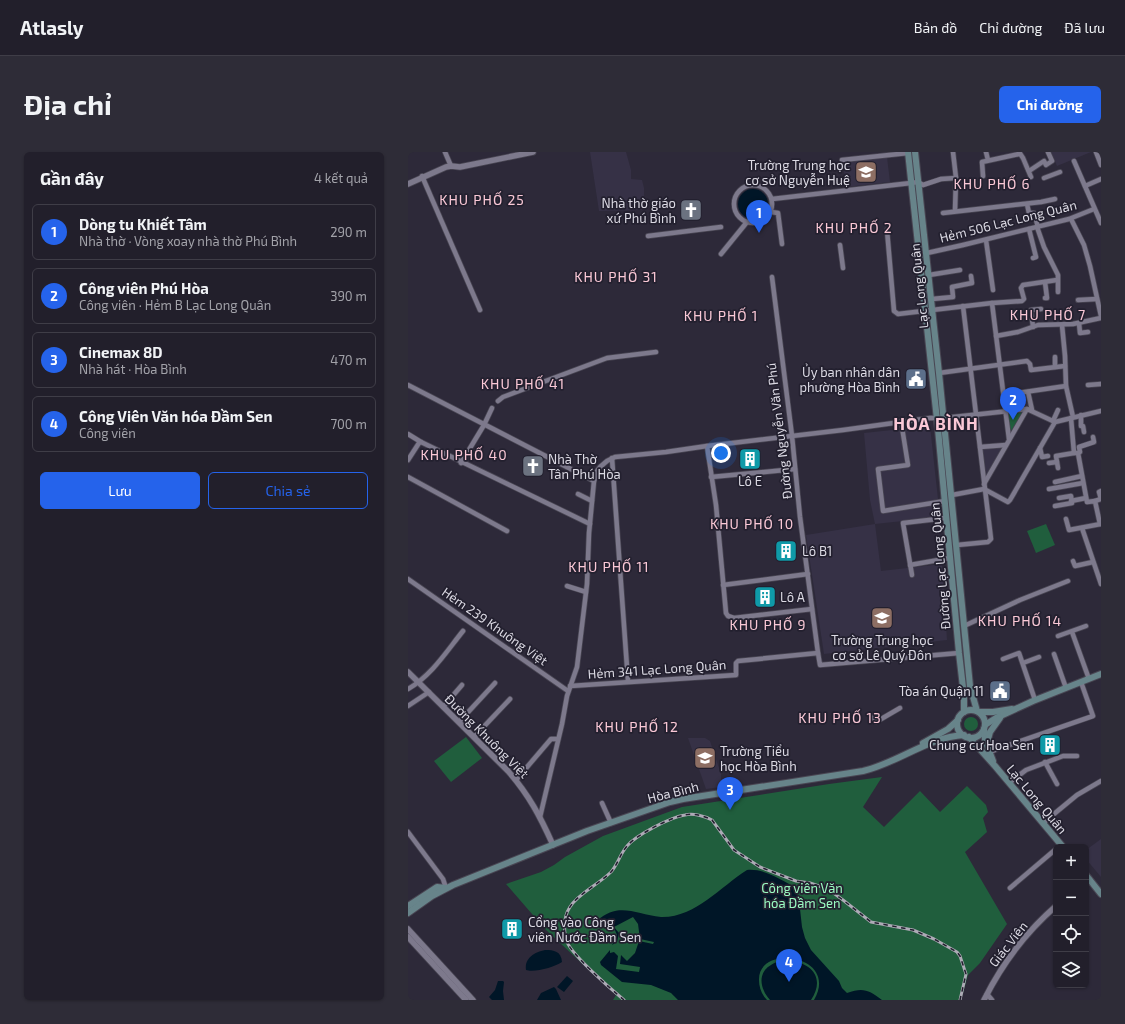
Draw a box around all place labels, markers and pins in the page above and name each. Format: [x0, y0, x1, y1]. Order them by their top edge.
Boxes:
place label: Trường Trung học cơ sở Nguyễn Huệ [745, 157, 850, 188]
school or university icon: Trường Trung học cơ sở Nguyễn Huệ [853, 159, 879, 185]
place label: Nhà thờ giáo xứ Phú Bình [602, 195, 676, 226]
church icon: Nhà thờ giáo xứ Phú Bình [678, 197, 704, 223]
pin: 1 [746, 200, 772, 233]
place label: Ủy ban nhân dân phường Hòa Bình [799, 363, 900, 395]
public building icon: Ủy ban nhân dân phường Hòa Bình [903, 366, 929, 392]
pin: 2 [1000, 387, 1026, 420]
building icon: Lô E [737, 446, 763, 472]
place label: Nhà Thờ Tân Phú Hòa [548, 451, 621, 482]
church icon: Nhà Thờ Tân Phú Hòa [520, 453, 546, 479]
place label: Lô E [738, 473, 762, 489]
building icon: Lô B1 [773, 538, 799, 564]
place label: Lô B1 [802, 543, 832, 559]
building icon: Lô A [752, 584, 778, 610]
place label: Lô A [780, 589, 805, 605]
school or university icon: Trường Trung học cơ sở Lê Quý Đôn [869, 605, 895, 631]
place label: Trường Trung học cơ sở Lê Quý Đôn [831, 632, 933, 663]
public building icon: Tòa án Quận 11 [987, 678, 1013, 704]
place label: Tòa án Quận 11 [899, 683, 984, 699]
building icon: Chung cư Hoa Sen [1037, 732, 1063, 758]
place label: Chung cư Hoa Sen [929, 737, 1034, 753]
place label: Trường Tiểu học Hòa Bình [720, 743, 797, 774]
school or university icon: Trường Tiểu học Hòa Bình [692, 745, 718, 771]
pin: 3 [717, 777, 743, 810]
place label: Cổng vào Công viên Nước Đầm Sen [528, 914, 641, 945]
building icon: Cổng vào Công viên Nước Đầm Sen [499, 916, 525, 942]
pin: 4 [776, 949, 802, 982]

